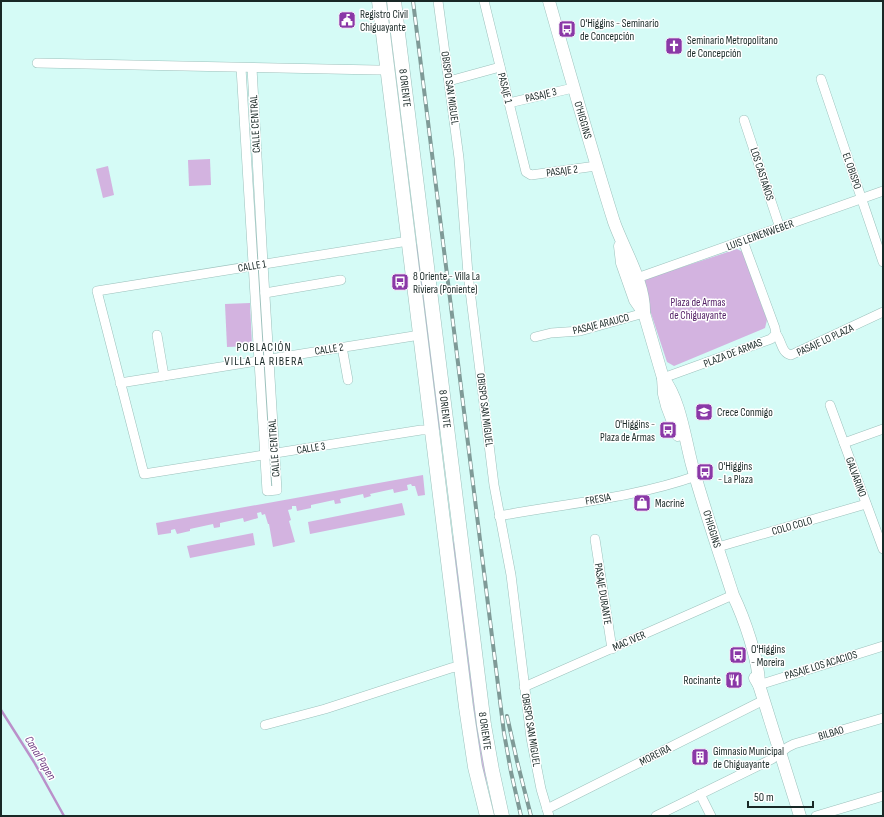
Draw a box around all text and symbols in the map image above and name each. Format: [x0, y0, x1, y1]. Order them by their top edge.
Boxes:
place label: Registro Civil Chiguayante [360, 8, 408, 34]
public building icon: Registro Civil Chiguayante [337, 10, 357, 30]
place label: O'Higgins - Seminario de Concepción [580, 17, 659, 43]
bus stop icon: O'Higgins - Seminario de Concepción [557, 19, 577, 39]
place label: Seminario Metropolitano de Concepción [687, 34, 778, 60]
church icon: Seminario Metropolitano de Concepción [664, 36, 684, 56]
street label: OBISPO SAN MIGUEL [438, 50, 462, 126]
street label: 8 ORIENTE [396, 68, 414, 108]
street label: PASAJE 1 [495, 71, 515, 105]
street label: PASAJE 3 [524, 85, 558, 105]
street label: CALLE CENTRAL [247, 95, 263, 153]
street label: O'HIGGINS [571, 100, 595, 141]
street label: LOS CASTAÑOS [747, 146, 778, 202]
street label: EL OBISPO [840, 151, 864, 191]
street label: PASAJE 2 [545, 163, 579, 179]
street label: LUIS LEINENWEBER [725, 217, 795, 253]
street label: CALLE 1 [237, 257, 267, 275]
place label: 8 Oriente - Villa La Riviera (Poniente) [413, 270, 480, 296]
bus stop icon: 8 Oriente - Villa La Riviera (Poniente) [390, 272, 410, 292]
park label: Plaza de Armas de Chiguayante [670, 296, 726, 322]
street label: PASAJE ARAUCO [571, 311, 631, 337]
street label: PASAJE LO PLAZA [795, 321, 856, 359]
street label: PLAZA DE ARMAS [702, 336, 765, 370]
district label: POBLACIÓN VILLA LA RIBERA [224, 340, 304, 369]
street label: CALLE 2 [314, 340, 345, 358]
street label: OBISPO SAN MIGUEL [474, 372, 496, 448]
street label: 8 ORIENTE [436, 389, 454, 429]
school or university icon: Crece Conmigo [694, 402, 714, 422]
place label: Crece Conmigo [717, 406, 773, 419]
place label: O'Higgins - Plaza de Armas [600, 418, 655, 444]
street label: CALLE CENTRAL [265, 419, 283, 477]
bus stop icon: O'Higgins - Plaza de Armas [658, 420, 678, 440]
street label: CALLE 3 [296, 439, 327, 457]
street label: GALVARINO [843, 455, 869, 499]
place label: O'Higgins - La Plaza [718, 460, 753, 486]
bus stop icon: O'Higgins - La Plaza [695, 462, 715, 482]
street label: FRESIA [584, 490, 612, 508]
shop icon: Macriné [632, 493, 652, 513]
place label: Macriné [655, 497, 684, 510]
street label: O'HIGGINS [700, 509, 724, 550]
street label: COLO COLO [770, 514, 814, 538]
street label: PASAJE DURANTE [592, 562, 614, 626]
street label: MAC IVER [610, 628, 648, 654]
place label: O'Higgins - Moreira [751, 643, 785, 669]
bus stop icon: O'Higgins - Moreira [728, 645, 748, 665]
street label: PASAJE LOS ACACIOS [783, 648, 859, 682]
restaurant icon: Rocinante [724, 670, 744, 690]
place label: Rocinante [684, 674, 721, 687]
street label: OBISPO SAN MIGUEL [519, 692, 543, 768]
street label: 8 ORIENTE [476, 711, 494, 751]
street label: BILBAO [817, 723, 845, 743]
water label: Canal Papen [21, 733, 59, 783]
street label: MOREIRA [637, 741, 673, 768]
place label: Gimnasio Municipal de Chiguayante [713, 745, 784, 771]
building icon: Gimnasio Municipal de Chiguayante [690, 747, 710, 767]
scale bar [748, 783, 813, 809]
text: 50 m [754, 790, 774, 805]

